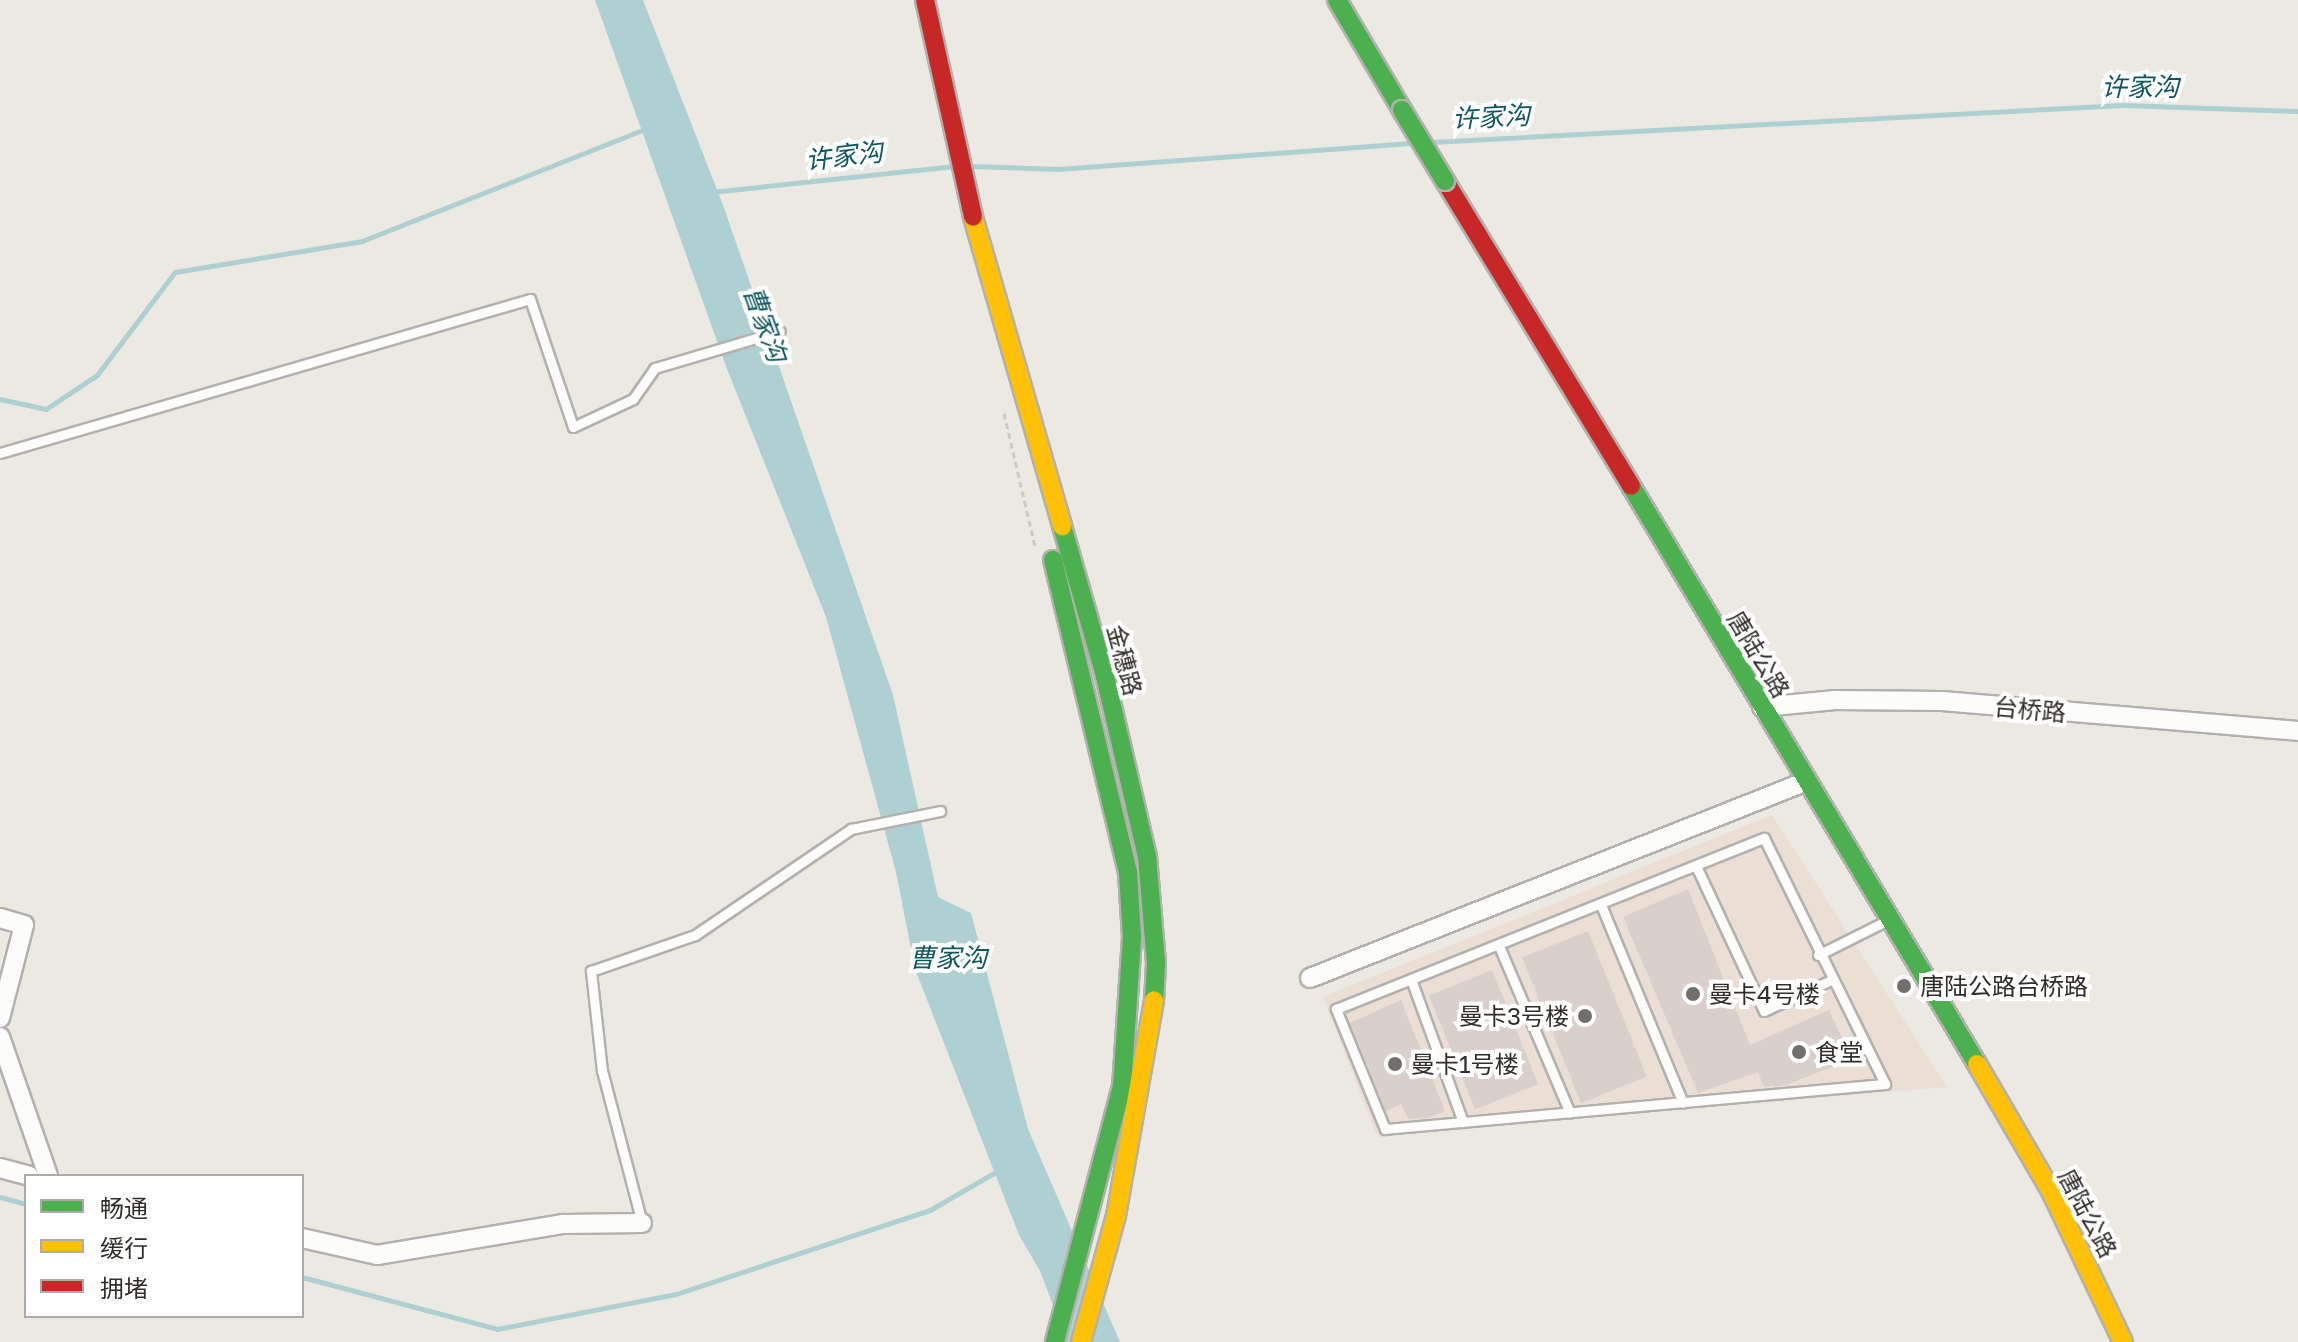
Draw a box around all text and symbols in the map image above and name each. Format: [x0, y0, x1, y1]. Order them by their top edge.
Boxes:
water label: 许家沟 [2101, 71, 2179, 103]
water label: 许家沟 [1451, 99, 1531, 135]
water label: 许家沟 [803, 136, 885, 176]
water label: 曹家沟 [737, 282, 793, 366]
street label: 唐陆公路 [1722, 605, 1796, 703]
street label: 金穗路 [1102, 621, 1148, 699]
street label: 台桥路 [1993, 692, 2067, 726]
water label: 曹家沟 [909, 942, 987, 974]
place label: 唐陆公路台桥路 [1920, 972, 2088, 1000]
marker: 唐陆公路台桥路 [1895, 977, 1913, 995]
place label: 曼卡4号楼 [1709, 980, 1820, 1008]
marker: 曼卡4号楼 [1684, 985, 1702, 1003]
place label: 曼卡3号楼 [1459, 1002, 1569, 1030]
marker: 曼卡3号楼 [1576, 1007, 1594, 1025]
place label: 食堂 [1815, 1038, 1863, 1066]
marker: 食堂 [1790, 1043, 1808, 1061]
place label: 曼卡1号楼 [1411, 1050, 1519, 1078]
marker: 曼卡1号楼 [1386, 1055, 1404, 1073]
street label: 唐陆公路 [2053, 1164, 2123, 1262]
legend [24, 1174, 304, 1318]
text: 畅通 [100, 1193, 148, 1222]
text: 缓行 [100, 1233, 148, 1262]
text: 拥堵 [100, 1273, 148, 1302]

